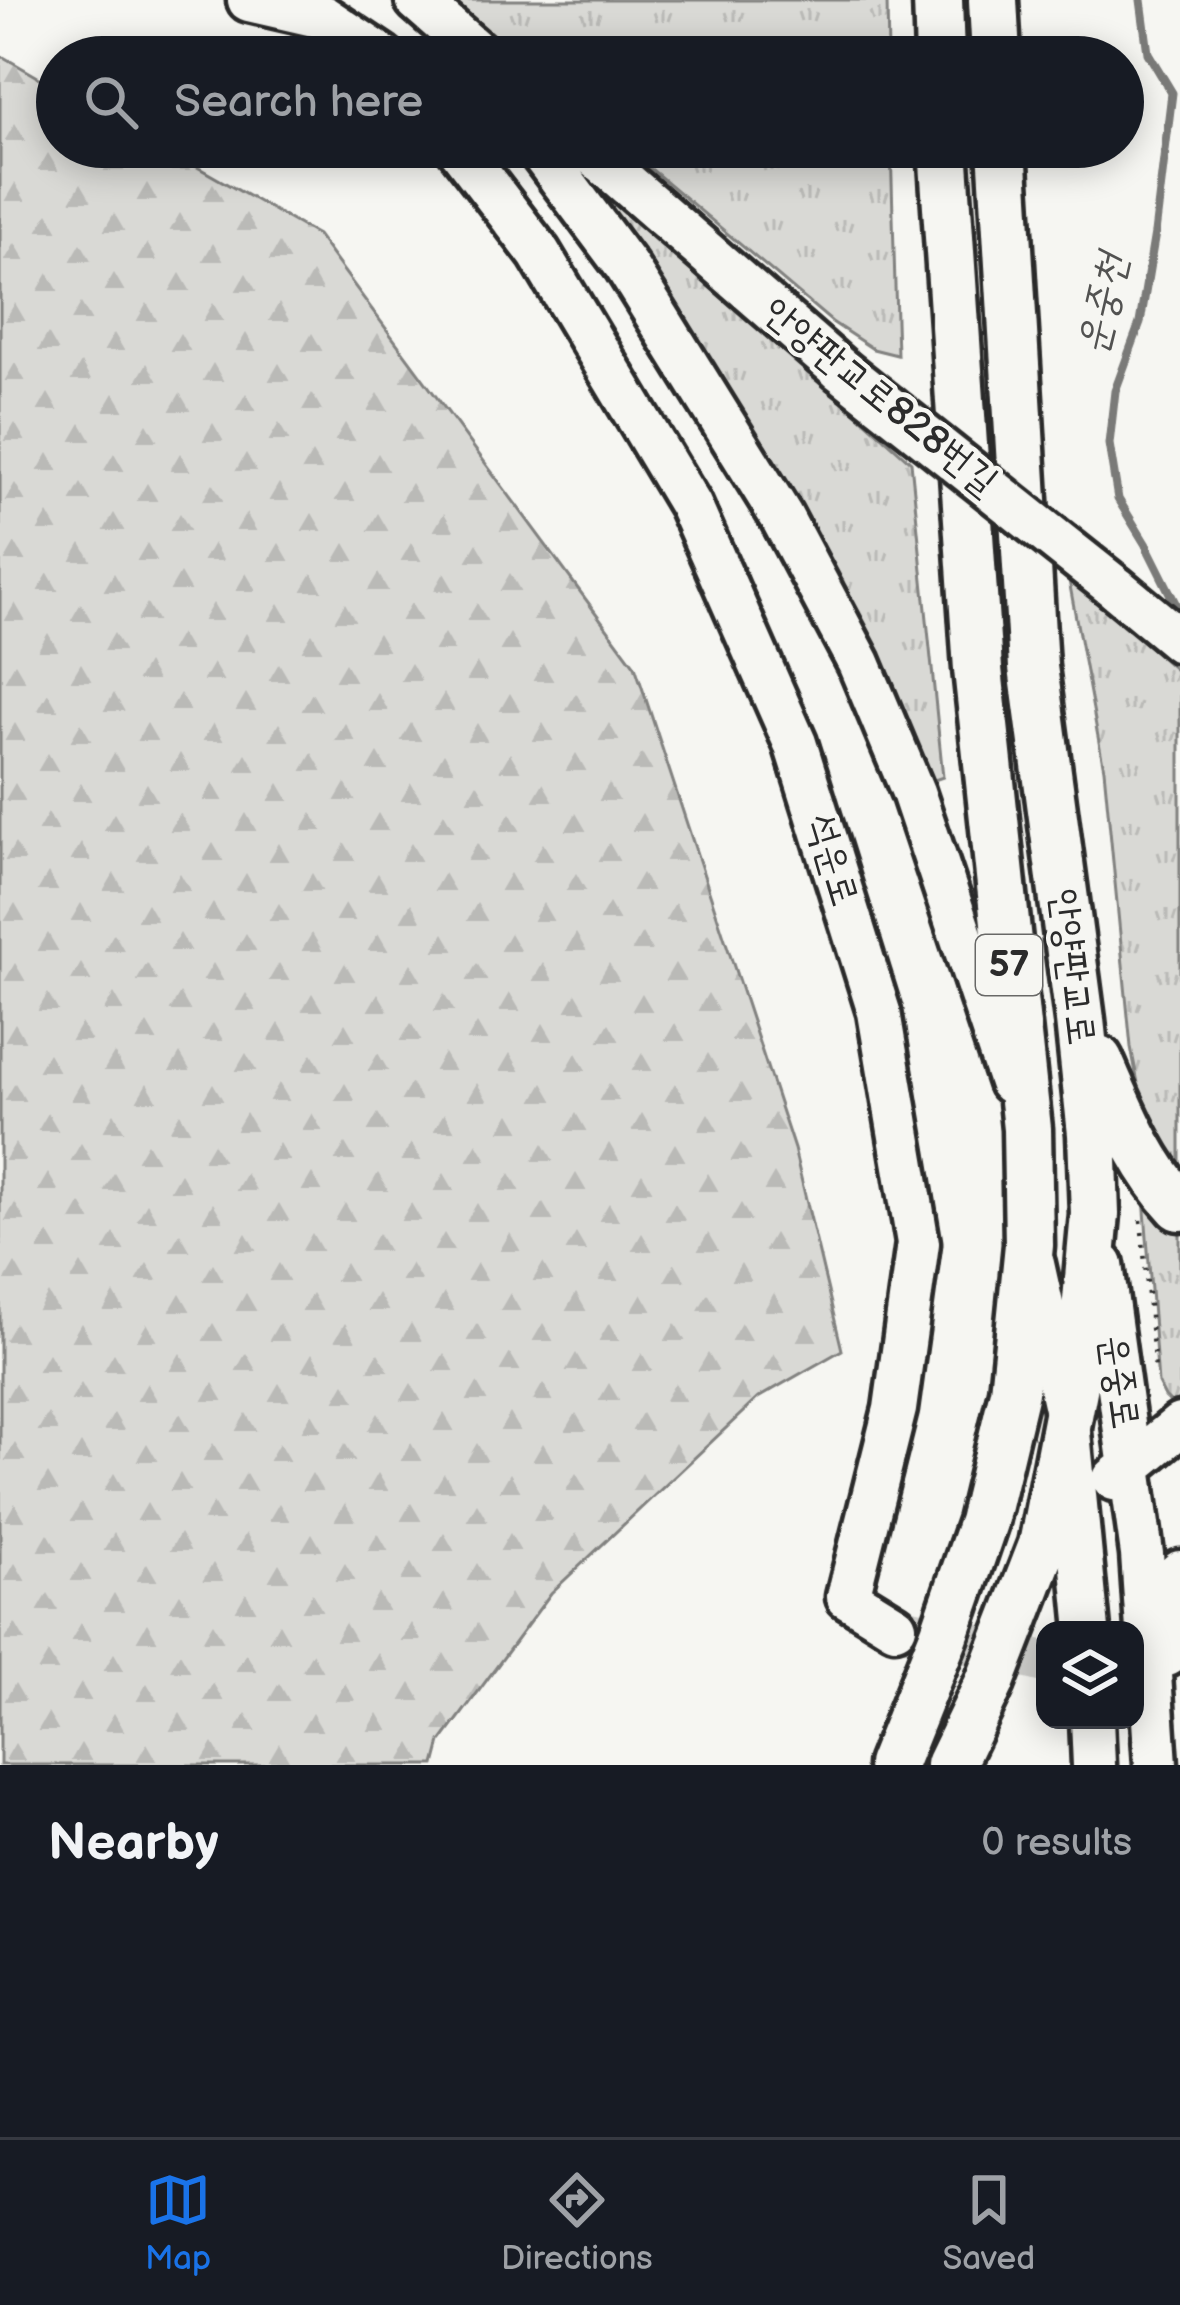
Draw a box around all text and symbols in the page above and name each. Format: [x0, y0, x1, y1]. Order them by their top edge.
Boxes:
search box [36, 36, 1144, 168]
icon: search [78, 69, 144, 135]
text: Search here [174, 75, 423, 130]
water label: 운중천 [1067, 245, 1140, 359]
street label: 안양판교로828번길 [753, 288, 1007, 506]
street label: 석운로 [796, 808, 868, 912]
street label: 안양판교로 [1039, 886, 1105, 1048]
road number: 57 [976, 935, 1042, 995]
street label: 운중로 [1089, 1332, 1149, 1432]
map controls [1036, 1621, 1144, 1729]
button: layers [1036, 1621, 1144, 1729]
text: Nearby [48, 1813, 219, 1874]
text: 0 results [981, 1820, 1132, 1867]
tab: Map [145, 2167, 211, 2279]
tab: Directions [501, 2167, 653, 2279]
tab: Saved [942, 2167, 1035, 2279]

